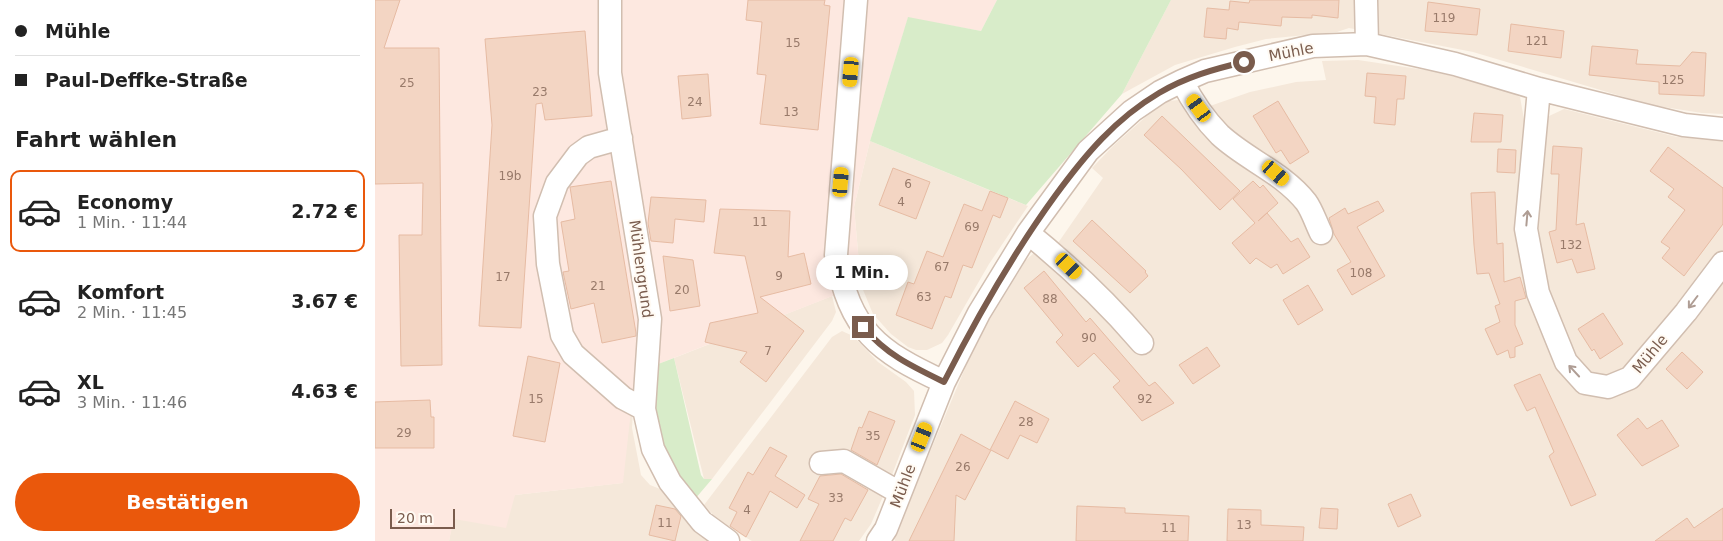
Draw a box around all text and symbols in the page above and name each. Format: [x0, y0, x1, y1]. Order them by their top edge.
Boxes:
house number: 119 [1433, 11, 1455, 25]
text: Mühle [45, 20, 110, 42]
house number: 121 [1526, 34, 1548, 48]
house number: 15 [785, 36, 801, 50]
street label: Mühle [1267, 39, 1315, 65]
route start [1233, 51, 1255, 73]
car [842, 56, 859, 88]
text: Paul-Deffke-Straße [45, 69, 248, 91]
house number: 125 [1662, 73, 1684, 87]
house number: 25 [399, 76, 415, 90]
house number: 23 [532, 85, 548, 99]
car [1184, 91, 1213, 125]
house number: 24 [687, 95, 703, 109]
house number: 13 [783, 105, 799, 119]
text: Fahrt wählen [15, 127, 177, 152]
car [1259, 157, 1292, 189]
car [832, 166, 849, 198]
house number: 19b [499, 169, 521, 183]
house number: 6 [904, 177, 912, 191]
icon: car [17, 189, 62, 234]
text: Economy [77, 191, 173, 213]
house number: 4 [897, 195, 905, 209]
text: 2.72 € [291, 200, 358, 222]
one-way arrow [1522, 210, 1532, 226]
text: 1 Min. · 11:44 [77, 213, 187, 232]
house number: 11 [752, 215, 768, 229]
street label: Mühlengrund [625, 219, 657, 319]
house number: 69 [964, 220, 980, 234]
house number: 132 [1560, 238, 1582, 252]
car [1053, 250, 1085, 282]
callout: 1 Min. [817, 255, 909, 290]
house number: 67 [934, 260, 950, 274]
text: 1 Min. [834, 263, 890, 282]
house number: 108 [1350, 266, 1372, 280]
house number: 9 [775, 269, 783, 283]
house number: 17 [495, 270, 511, 284]
icon: car [17, 279, 62, 324]
house number: 21 [590, 279, 606, 293]
text: Komfort [77, 281, 164, 303]
house number: 20 [674, 283, 690, 297]
text: 3.67 € [291, 290, 358, 312]
house number: 63 [916, 290, 932, 304]
house number: 88 [1042, 292, 1058, 306]
one-way arrow [1688, 295, 1699, 308]
text: 2 Min. · 11:45 [77, 303, 187, 322]
route end [852, 316, 874, 338]
house number: 90 [1081, 331, 1097, 345]
street label: Mühle [1629, 331, 1671, 377]
house number: 7 [764, 344, 772, 358]
one-way arrow [1568, 364, 1580, 377]
icon: car [17, 369, 62, 414]
text: XL [77, 371, 104, 393]
text: 4.63 € [291, 380, 358, 402]
house number: 15 [528, 392, 544, 406]
house number: 92 [1137, 392, 1153, 406]
text: 3 Min. · 11:46 [77, 393, 187, 412]
house number: 28 [1018, 415, 1034, 429]
car [909, 420, 934, 454]
house number: 29 [396, 426, 412, 440]
house number: 35 [865, 429, 881, 443]
house number: 26 [955, 460, 971, 474]
street label: Mühle [886, 462, 920, 510]
button: Bestätigen [15, 473, 360, 531]
house number: 33 [828, 491, 844, 505]
house number: 4 [743, 503, 751, 517]
scale bar [390, 506, 455, 529]
text: 20 m [397, 510, 433, 526]
house number: 11 [657, 516, 673, 530]
house number: 13 [1236, 518, 1252, 532]
house number: 11 [1161, 521, 1177, 535]

